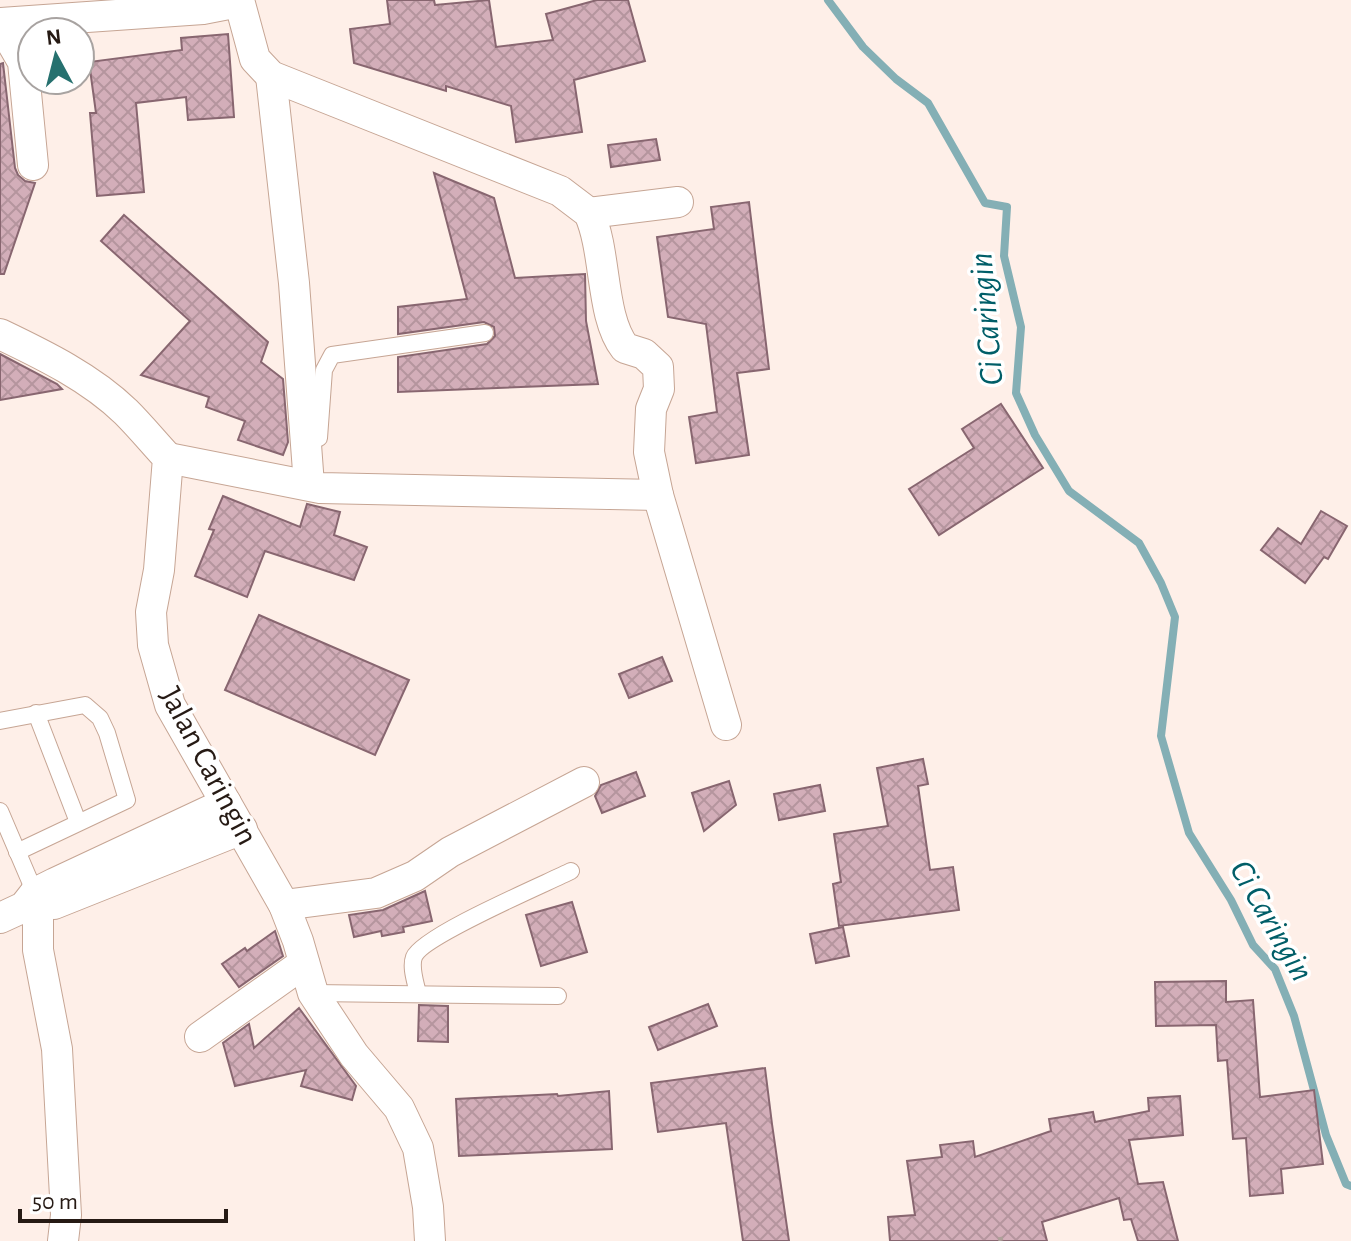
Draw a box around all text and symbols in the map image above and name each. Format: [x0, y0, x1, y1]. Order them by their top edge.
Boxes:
north arrow [16, 16, 96, 96]
text: N [45, 25, 63, 49]
water label: Ci Caringin [964, 251, 1010, 387]
street label: Jalan Caringin [154, 682, 264, 850]
water label: Ci Caringin [1223, 855, 1319, 987]
scale bar [20, 1173, 226, 1223]
text: 50 m [32, 1190, 78, 1214]

